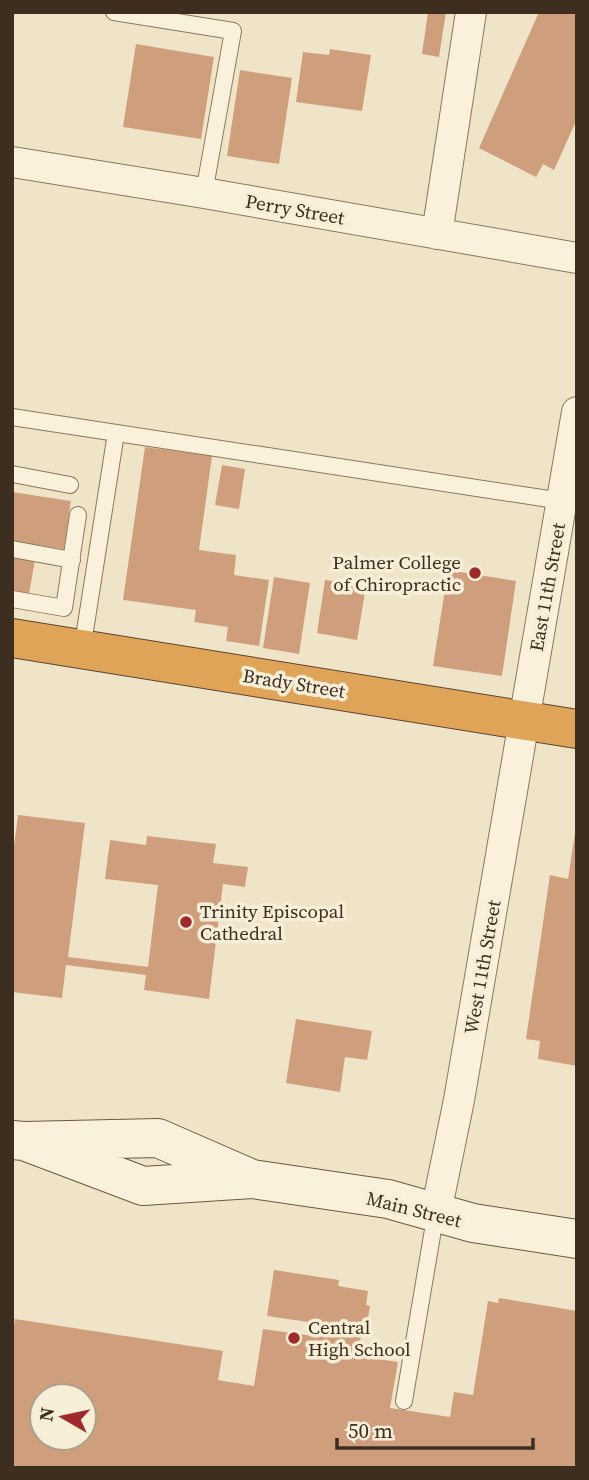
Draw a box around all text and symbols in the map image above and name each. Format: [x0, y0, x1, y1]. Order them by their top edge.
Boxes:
street label: Perry Street [243, 188, 347, 231]
street label: East 11th Street [523, 520, 571, 653]
place label: Palmer College of Chiropractic [333, 549, 461, 597]
marker: Palmer College of Chiropractic [467, 565, 483, 581]
street label: Brady Street [241, 662, 348, 704]
street label: West 11th Street [457, 897, 507, 1036]
place label: Trinity Episcopal Cathedral [200, 898, 344, 946]
marker: Trinity Episcopal Cathedral [178, 914, 194, 930]
street label: Main Street [364, 1185, 465, 1234]
place label: Central High School [308, 1314, 411, 1362]
marker: Central High School [286, 1330, 302, 1346]
north arrow [28, 1382, 98, 1452]
text: N [32, 1405, 60, 1423]
scale bar [337, 1406, 533, 1450]
text: 50 m [348, 1416, 393, 1445]

